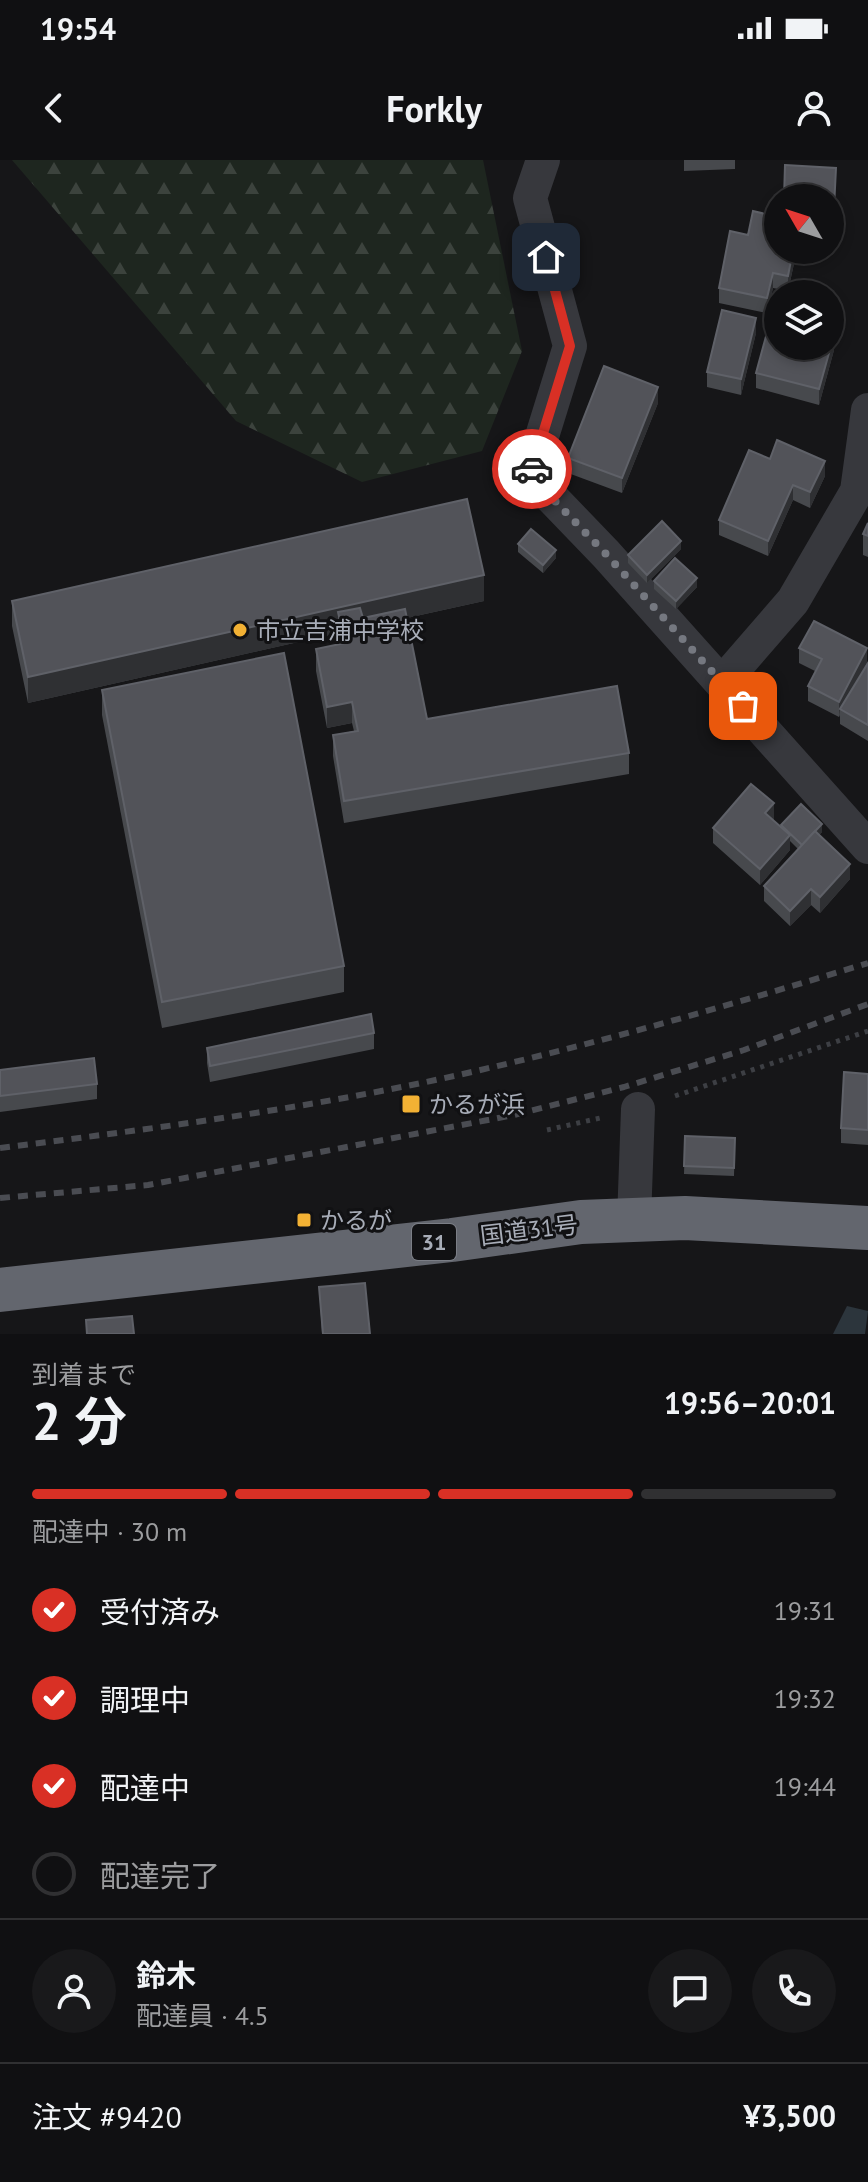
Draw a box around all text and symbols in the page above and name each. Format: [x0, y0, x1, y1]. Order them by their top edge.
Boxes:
text: 19:54 [40, 9, 116, 48]
text: Forkly [386, 85, 482, 132]
icon: back [32, 86, 76, 130]
icon: person [792, 86, 836, 130]
north arrow [764, 184, 844, 264]
map controls [764, 184, 844, 360]
pin [512, 223, 580, 291]
icon: home [524, 235, 568, 279]
button: layers [764, 280, 844, 360]
courier [492, 429, 572, 509]
icon: car [510, 447, 554, 491]
place label: 市立吉浦中学校 [256, 615, 424, 646]
marker: 市立吉浦中学校 [231, 621, 249, 639]
pin [709, 672, 777, 740]
icon: bag [721, 684, 765, 728]
place label: かるが浜 [429, 1089, 525, 1120]
marker: かるが浜 [400, 1093, 422, 1115]
place label: かるが [320, 1205, 392, 1236]
street label: 国道31号 [478, 1209, 580, 1251]
marker: かるが [295, 1211, 313, 1229]
road number: 31 [412, 1224, 456, 1260]
text: 到着まで [32, 1358, 136, 1391]
text: 19:56–20:01 [664, 1383, 836, 1422]
text: 2 分 [32, 1387, 127, 1454]
text: 配達中 · 30 m [32, 1515, 187, 1548]
icon: check [32, 1588, 76, 1632]
text: 受付済み [100, 1592, 220, 1631]
text: 19:31 [774, 1594, 836, 1627]
icon: check [32, 1676, 76, 1720]
text: 調理中 [100, 1680, 190, 1719]
text: 19:32 [774, 1682, 836, 1715]
icon: check [32, 1764, 76, 1808]
text: 配達中 [100, 1768, 190, 1807]
text: 19:44 [774, 1770, 836, 1803]
text: 配達完了 [100, 1856, 220, 1895]
button: person [32, 1949, 116, 2033]
button: chat [648, 1949, 732, 2033]
button: phone [752, 1949, 836, 2033]
text: 鈴木 [136, 1955, 196, 1994]
text: 配達員 · 4.5 [136, 1999, 269, 2032]
text: ¥3,500 [743, 2096, 836, 2135]
text: 注文 #9420 [32, 2097, 182, 2136]

